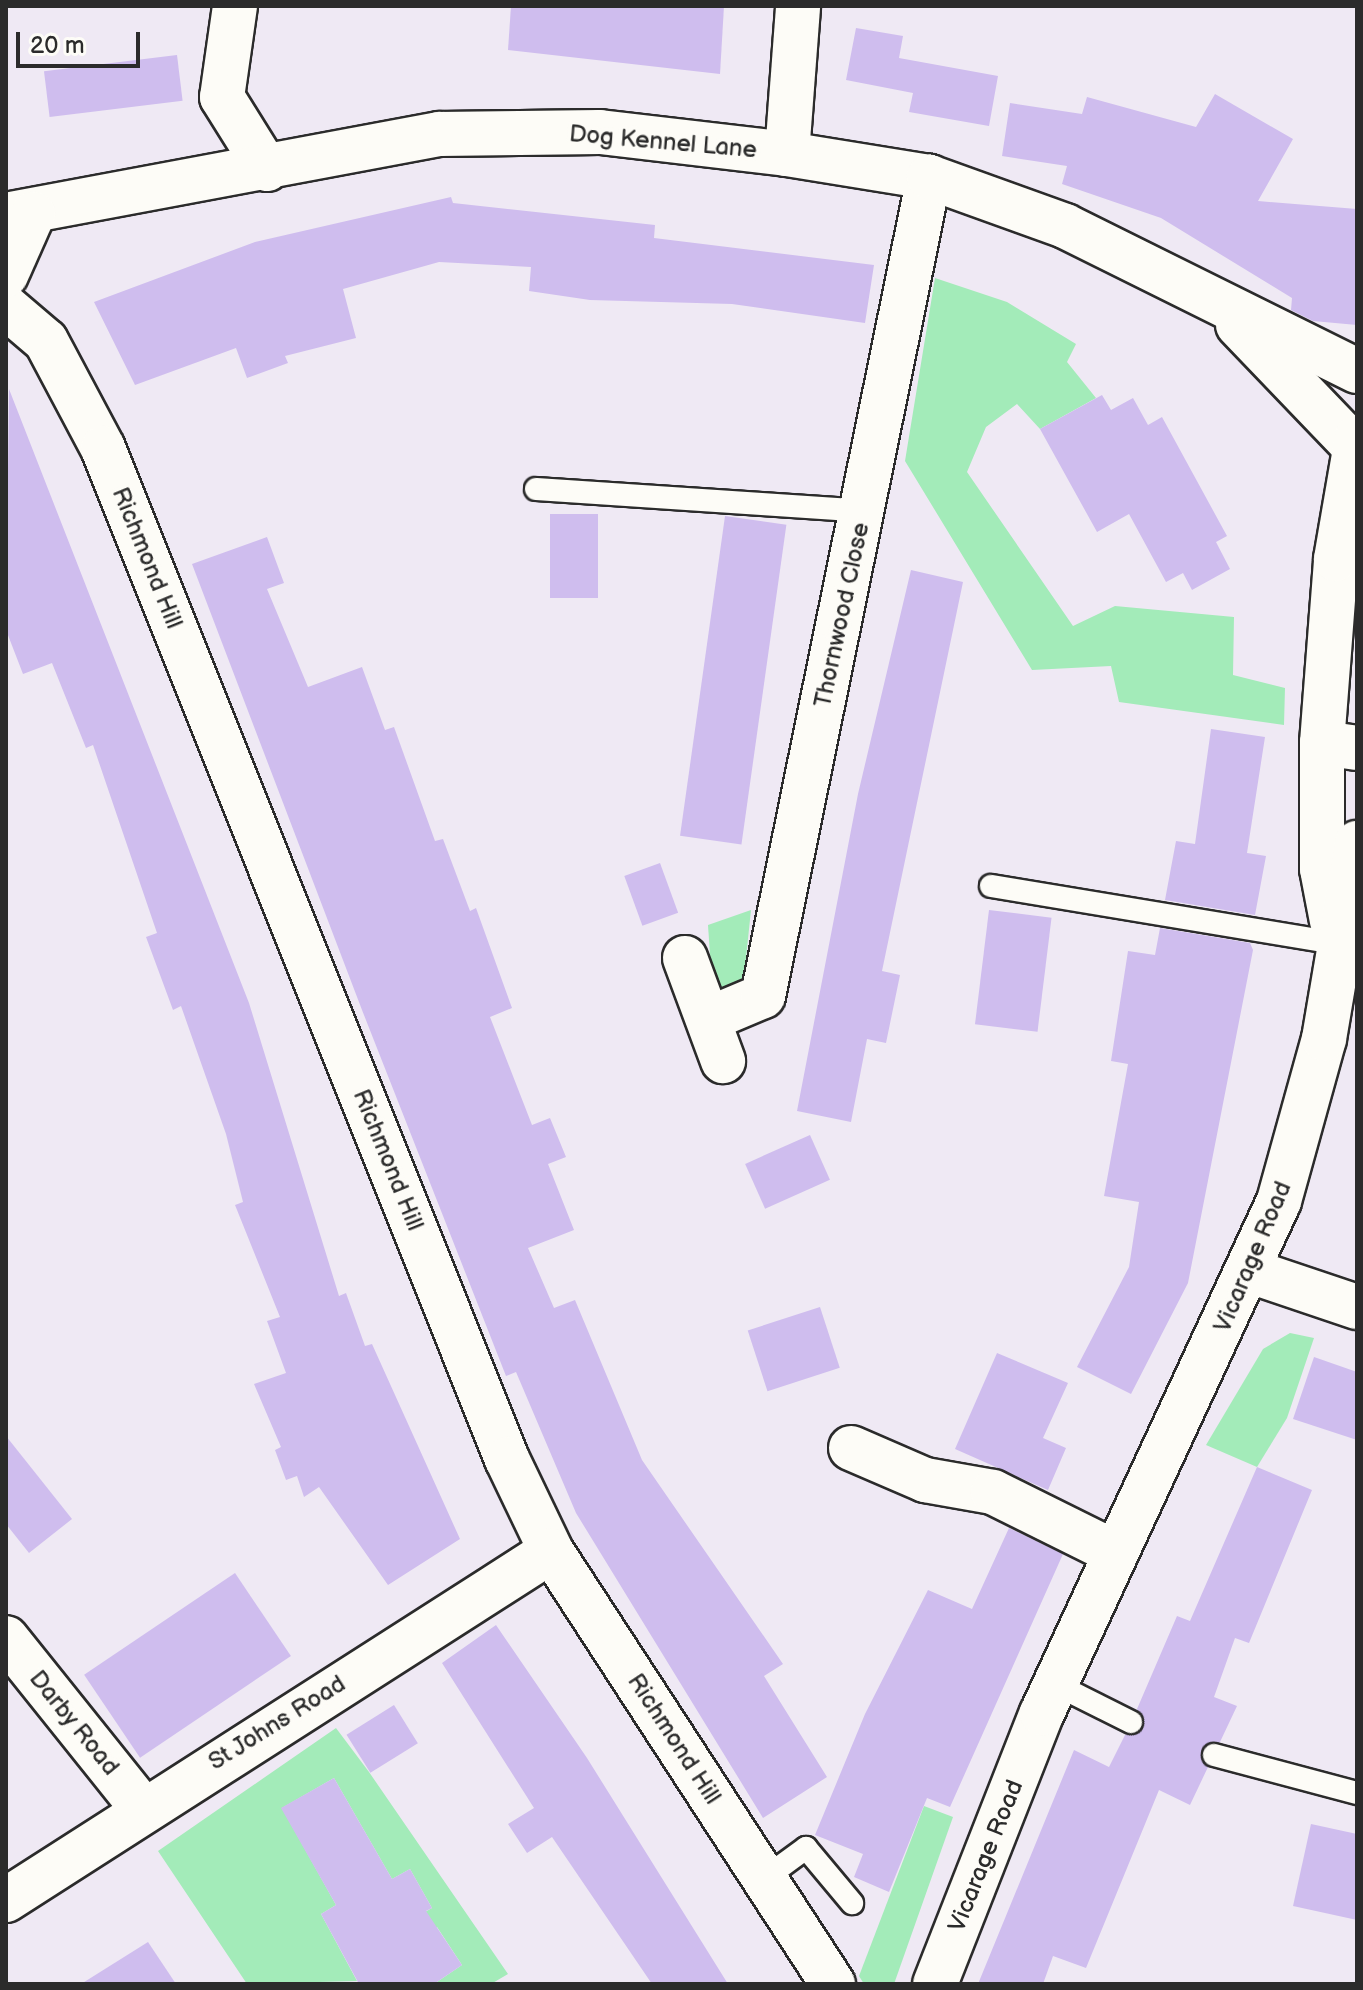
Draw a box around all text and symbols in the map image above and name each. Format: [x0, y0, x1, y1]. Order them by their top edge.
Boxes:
scale bar [20, 16, 144, 66]
text: 20 m [30, 31, 85, 60]
street label: Dog Kennel Lane [568, 119, 758, 165]
street label: Richmond Hill [106, 483, 188, 633]
street label: Thornwood Close [808, 520, 876, 710]
street label: Richmond Hill [347, 1085, 429, 1235]
street label: Vicarage Road [1208, 1177, 1298, 1337]
street label: Darby Road [23, 1664, 125, 1782]
street label: Richmond Hill [621, 1668, 727, 1810]
street label: St Johns Road [203, 1669, 351, 1777]
street label: Vicarage Road [942, 1776, 1030, 1936]

